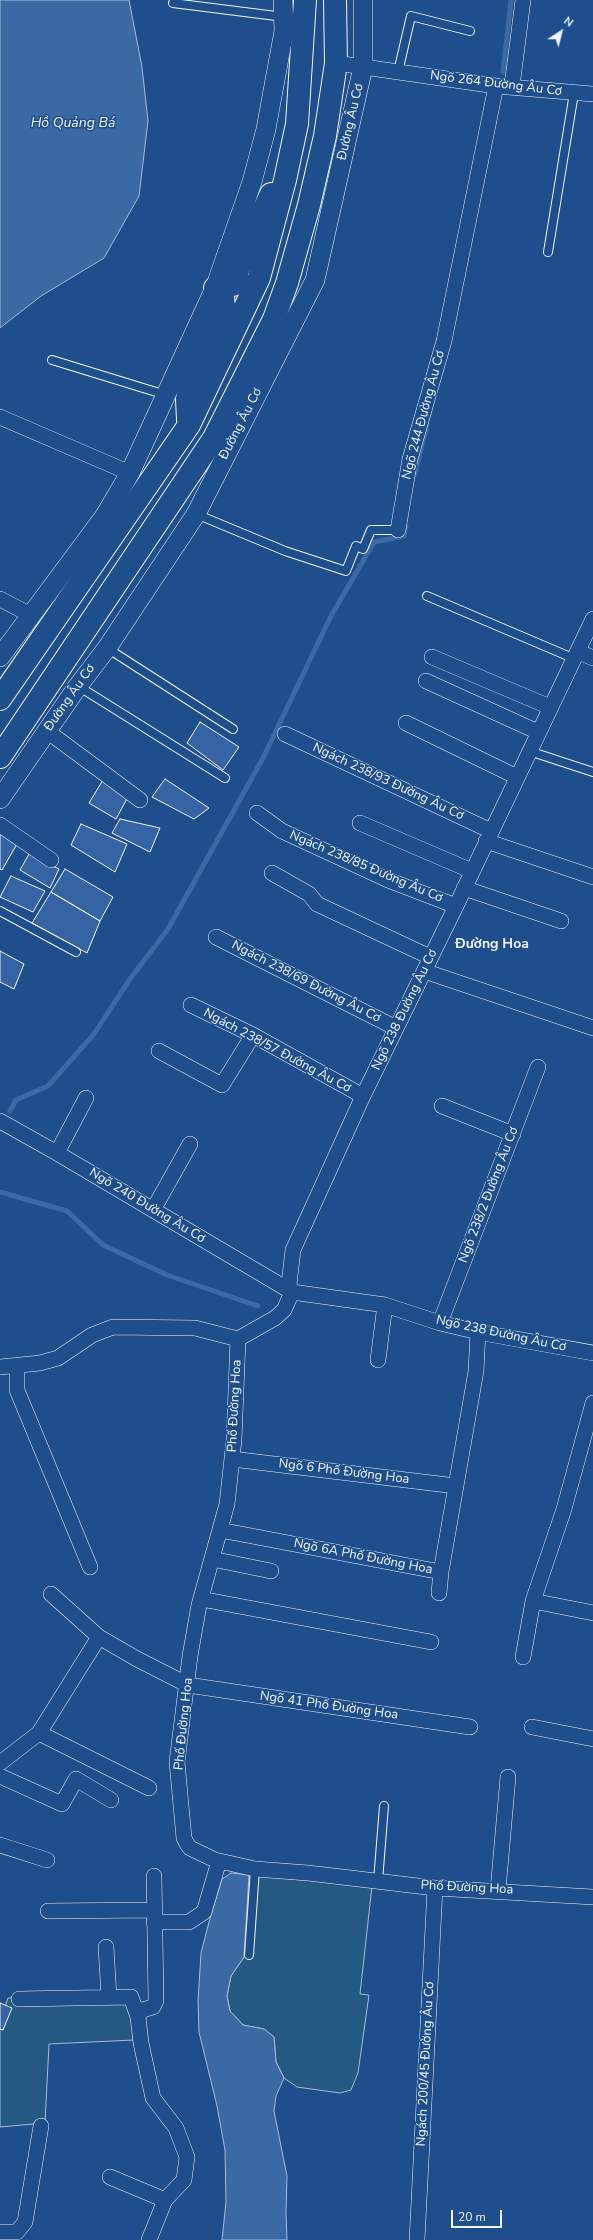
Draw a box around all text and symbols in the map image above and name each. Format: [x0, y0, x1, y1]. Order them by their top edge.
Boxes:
north arrow [541, 12, 581, 52]
text: N [561, 13, 576, 30]
street label: Ngõ 264 Đường Âu Cơ [429, 68, 563, 100]
street label: Đường Âu Cơ [335, 82, 367, 162]
water label: Hồ Quảng Bá [31, 116, 115, 132]
street label: Ngõ 244 Đường Âu Cơ [399, 349, 449, 481]
street label: Đường Âu Cơ [216, 386, 266, 462]
street label: Đường Âu Cơ [41, 662, 99, 734]
street label: Ngách 238/93 Đường Âu Cơ [310, 740, 466, 824]
street label: Ngách 238/85 Đường Âu Cơ [287, 828, 445, 906]
district label: Đường Hoa [455, 937, 529, 953]
street label: Ngách 238/69 Đường Âu Cơ [229, 938, 383, 1026]
street label: Ngõ 238 Đường Âu Cơ [369, 947, 441, 1073]
street label: Ngách 238/57 Đường Âu Cơ [200, 1005, 354, 1097]
street label: Ngõ 238/2 Đường Âu Cơ [456, 1125, 522, 1265]
street label: Ngõ 240 Đường Âu Cơ [86, 1165, 208, 1247]
street label: Ngõ 238 Đường Âu Cơ [434, 1313, 568, 1355]
street label: Phố Đường Hoa [225, 1359, 245, 1453]
street label: Ngõ 6 Phố Đường Hoa [278, 1456, 410, 1488]
street label: Ngõ 6A Phố Đường Hoa [292, 1536, 434, 1578]
street label: Phố Đường Hoa [171, 1677, 197, 1771]
street label: Ngõ 41 Phố Đường Hoa [259, 1689, 399, 1723]
street label: Phố Đường Hoa [420, 1878, 514, 1898]
street label: Ngách 200/45 Đường Âu Cơ [414, 1981, 438, 2147]
scale bar [453, 2202, 504, 2228]
text: 20 m [458, 2209, 486, 2225]

